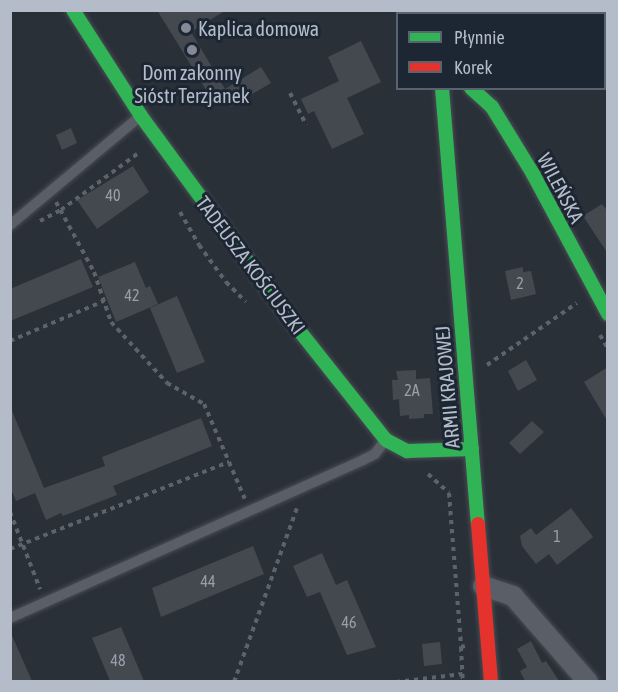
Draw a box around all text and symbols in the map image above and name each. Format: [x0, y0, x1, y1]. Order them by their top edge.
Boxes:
legend [396, 12, 606, 90]
place label: Kaplica domowa [198, 16, 319, 40]
marker: Kaplica domowa [179, 21, 193, 35]
text: Płynnie [454, 27, 505, 48]
marker: Dom zakonny Sióstr Terzjanek [185, 43, 199, 57]
text: Korek [454, 57, 492, 78]
place label: Dom zakonny Sióstr Terzjanek [134, 60, 250, 107]
street label: WILEŃSKA [533, 149, 589, 227]
house number: 40 [105, 185, 121, 205]
street label: TADEUSZA KOŚCIUSZKI [191, 191, 311, 339]
house number: 2 [516, 273, 524, 293]
house number: 42 [124, 285, 140, 305]
street label: ARMII KRAJOWEJ [430, 325, 464, 449]
house number: 2A [404, 380, 420, 400]
house number: 1 [553, 526, 561, 546]
house number: 44 [200, 571, 216, 591]
house number: 46 [341, 612, 357, 632]
house number: 48 [110, 650, 126, 670]

